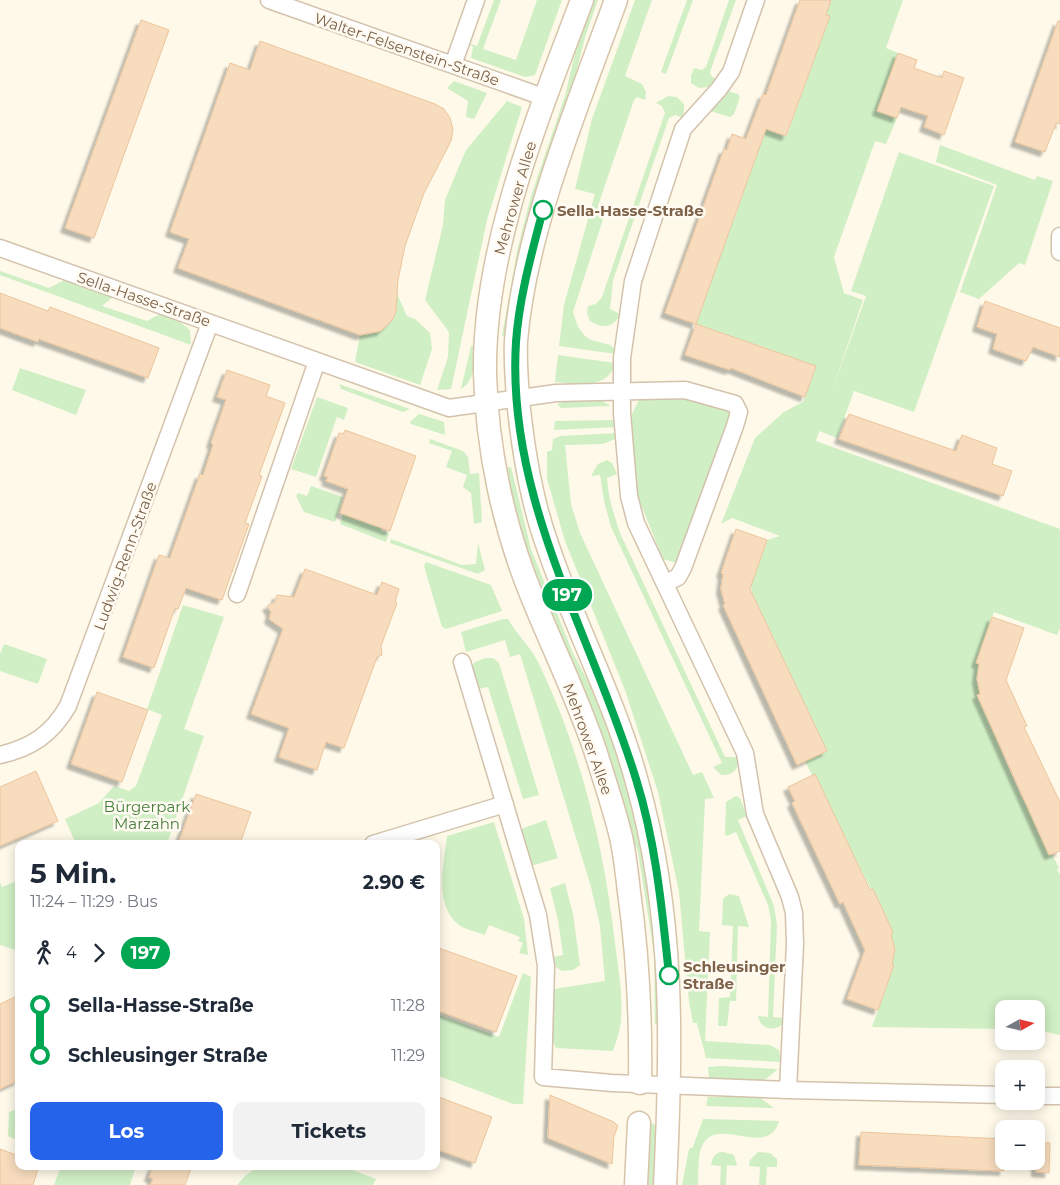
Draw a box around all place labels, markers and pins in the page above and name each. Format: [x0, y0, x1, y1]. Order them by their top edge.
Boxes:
marker: Sella-Hasse-Straße [533, 200, 553, 220]
place label: Sella-Hasse-Straße [557, 201, 704, 220]
place label: Schleusinger Straße [683, 957, 786, 993]
marker: Schleusinger Straße [659, 965, 679, 985]

